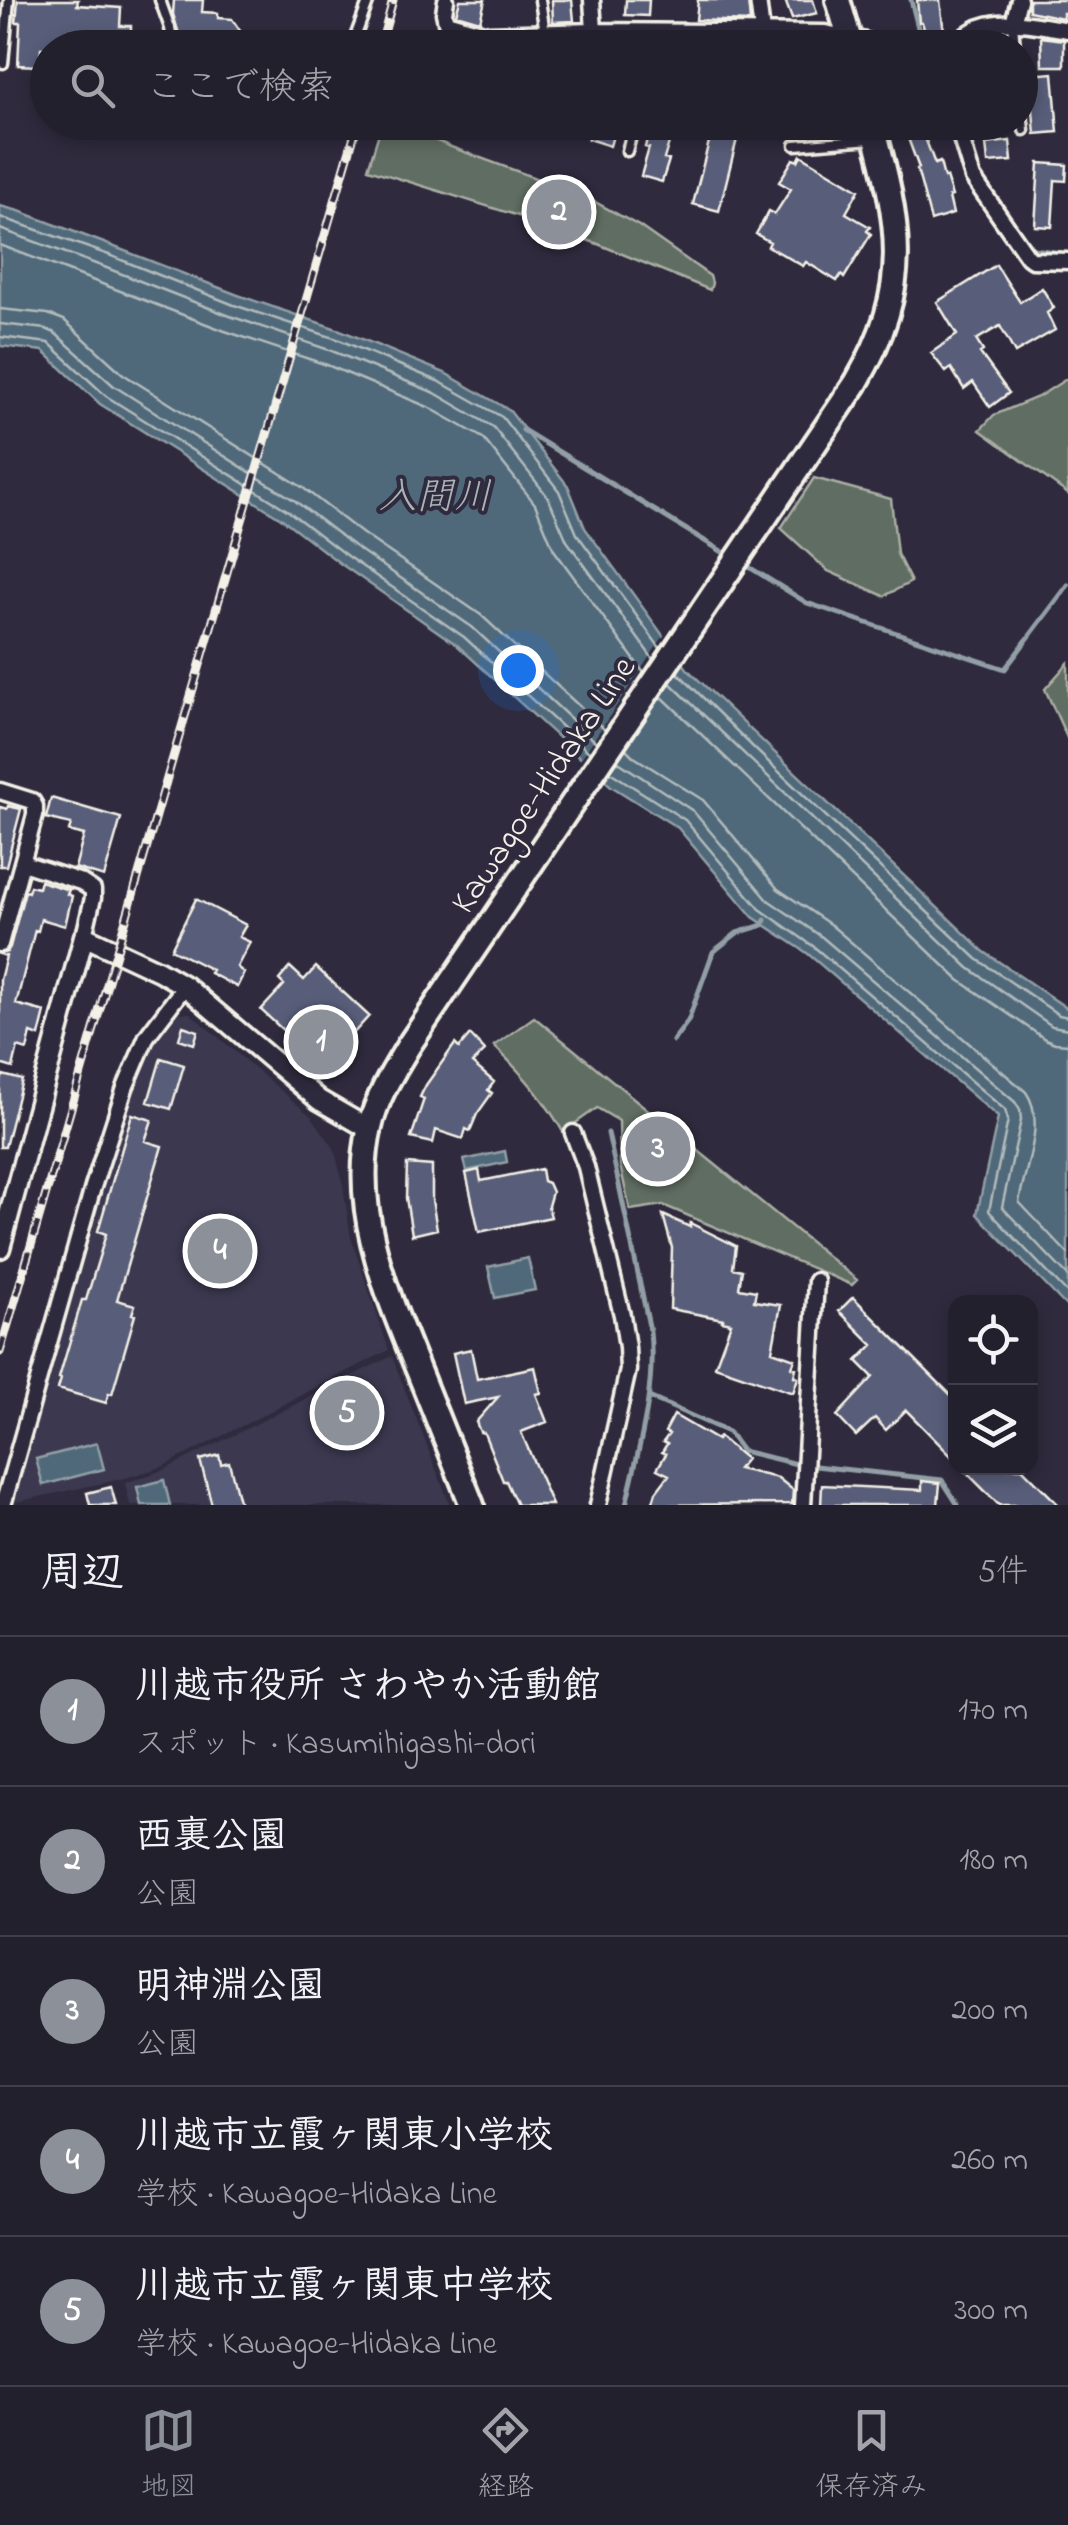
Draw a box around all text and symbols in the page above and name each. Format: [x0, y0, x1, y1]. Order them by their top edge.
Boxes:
search box [30, 30, 1038, 140]
icon: search [65, 58, 120, 113]
text: ここで検索 [145, 61, 335, 117]
pin: 2 [526, 174, 592, 250]
water label: 入間川 [378, 471, 492, 527]
your location [493, 645, 544, 696]
street label: Kawagoe-Hidaka Line [440, 647, 650, 925]
pin: 1 [288, 1004, 354, 1080]
pin: 3 [626, 1112, 690, 1186]
pin: 4 [188, 1214, 252, 1288]
map controls [948, 1295, 1038, 1475]
button: locate [948, 1295, 1038, 1385]
pin: 5 [314, 1376, 380, 1450]
button: layers [948, 1385, 1038, 1475]
text: 周辺 [40, 1544, 124, 1605]
text: 5件 [978, 1550, 1028, 1597]
text: 川越市役所 さわやか活動館 [135, 1660, 601, 1716]
text: 1 [67, 1688, 78, 1735]
text: 170 m [958, 1688, 1028, 1735]
text: スポット · Kasumihigashi-dori [135, 1722, 536, 1769]
text: 西裏公園 [135, 1810, 287, 1866]
text: 2 [65, 1838, 80, 1885]
text: 180 m [959, 1838, 1028, 1885]
text: 公園 [135, 1872, 199, 1919]
text: 明神淵公園 [135, 1960, 325, 2016]
text: 3 [66, 1988, 79, 2035]
text: 200 m [952, 1988, 1028, 2035]
text: 公園 [135, 2022, 199, 2069]
text: 川越市立霞ヶ関東小学校 [135, 2110, 553, 2166]
text: 4 [66, 2138, 79, 2185]
text: 260 m [951, 2138, 1028, 2185]
text: 学校 · Kawagoe-Hidaka Line [135, 2172, 497, 2219]
text: 川越市立霞ヶ関東中学校 [135, 2260, 553, 2316]
text: 5 [63, 2288, 82, 2335]
text: 300 m [954, 2288, 1028, 2335]
text: 学校 · Kawagoe-Hidaka Line [135, 2322, 497, 2369]
tab: 地図 [141, 2403, 197, 2509]
tab: 経路 [478, 2403, 534, 2509]
tab: 保存済み [815, 2403, 927, 2509]

